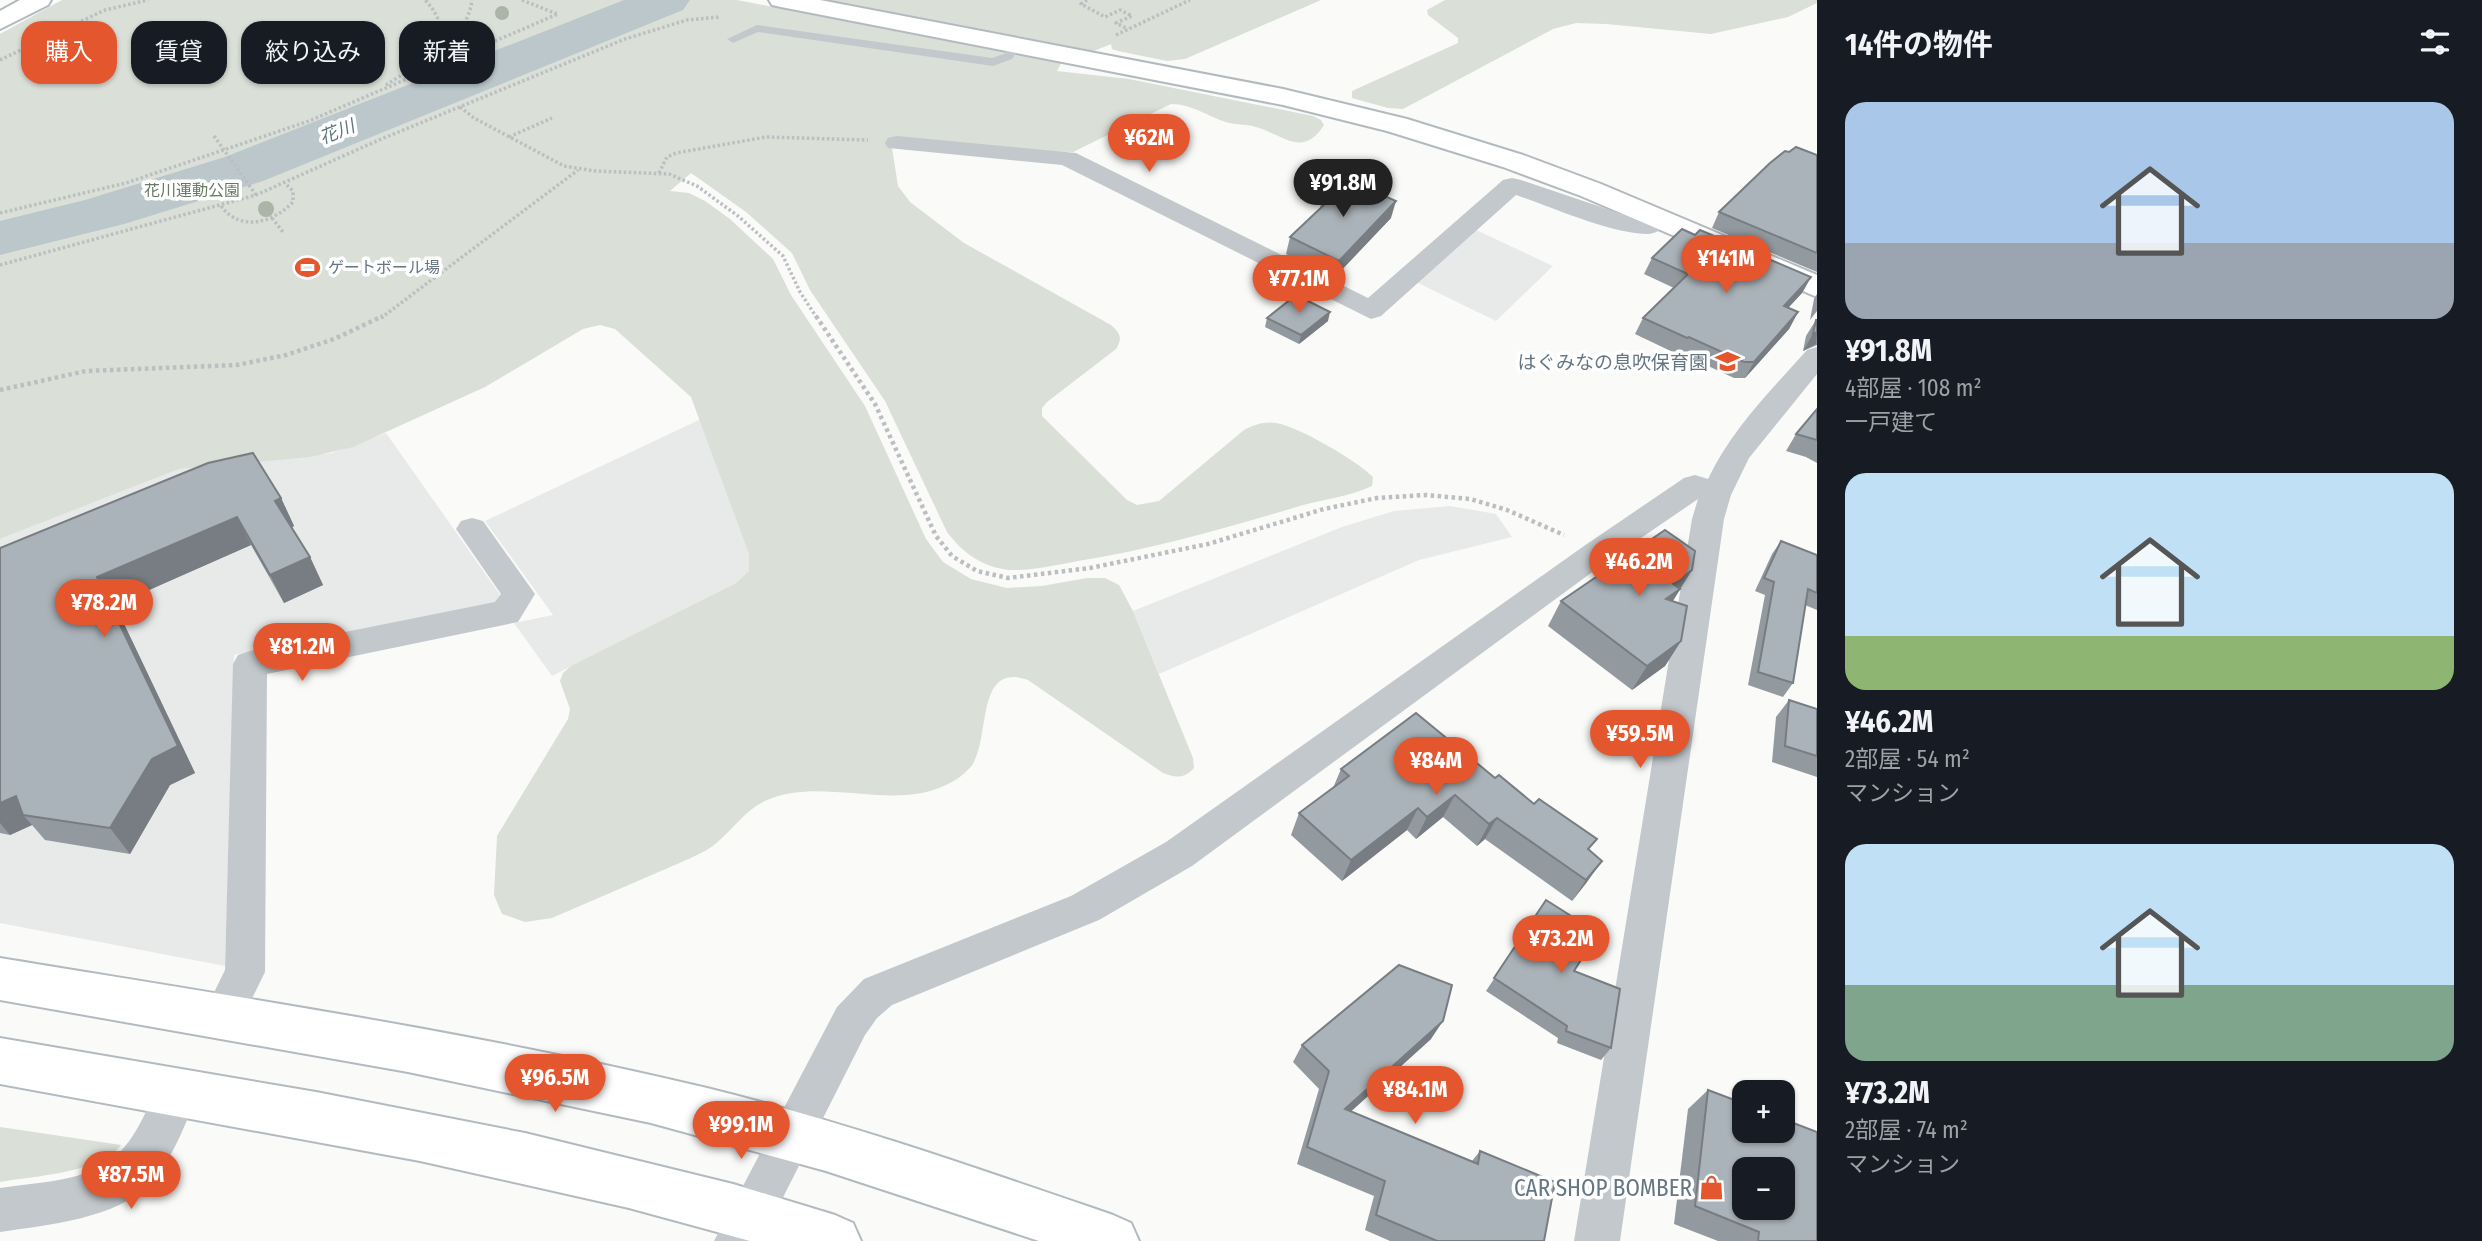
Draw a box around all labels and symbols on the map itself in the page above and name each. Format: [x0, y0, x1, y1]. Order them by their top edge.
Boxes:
water label: 花川 [316, 114, 360, 149]
pin: ¥62M [1108, 114, 1190, 174]
pin: ¥91.8M [1286, 160, 1400, 219]
park label: 花川運動公園 [144, 181, 240, 200]
pin: ¥141M [1677, 236, 1775, 295]
sports icon: ゲートボール場 [294, 253, 322, 281]
pin: ¥77.1M [1242, 256, 1356, 315]
place label: ゲートボール場 [328, 258, 440, 277]
school or university icon: はぐみなの息吹保育園 [1714, 348, 1742, 376]
place label: はぐみなの息吹保育園 [1517, 351, 1708, 374]
pin: ¥46.2M [1582, 538, 1696, 598]
pin: ¥78.2M [47, 580, 161, 639]
pin: ¥81.2M [245, 624, 359, 683]
pin: ¥59.5M [1583, 710, 1697, 770]
pin: ¥84M [1395, 738, 1477, 797]
pin: ¥73.2M [1504, 916, 1618, 975]
pin: ¥96.5M [498, 1054, 612, 1114]
pin: ¥84.1M [1358, 1066, 1472, 1126]
pin: ¥99.1M [684, 1102, 798, 1161]
pin: ¥87.5M [74, 1152, 188, 1211]
place label: CAR SHOP BOMBER [1514, 1174, 1692, 1202]
shop icon: CAR SHOP BOMBER [1698, 1174, 1726, 1202]

